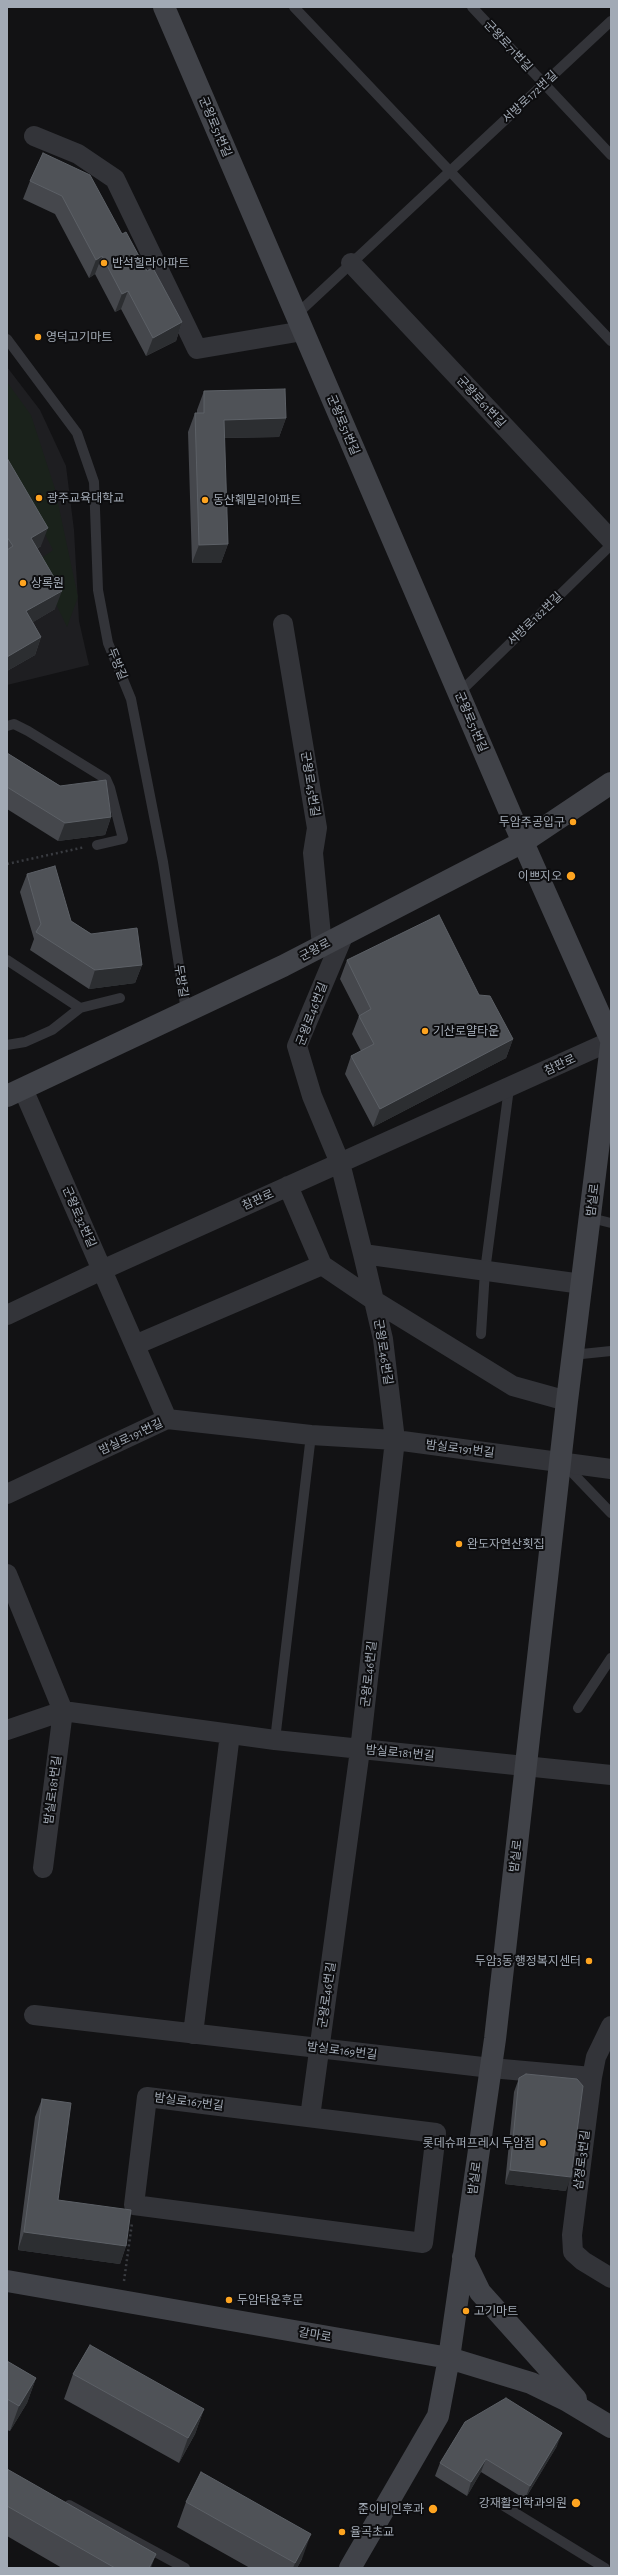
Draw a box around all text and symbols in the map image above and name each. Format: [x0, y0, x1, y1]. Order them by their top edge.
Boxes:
street label: 군왕로71번길 [481, 18, 535, 74]
street label: 서방로172번길 [500, 68, 560, 126]
street label: 군왕로51번길 [196, 95, 234, 159]
place label: 반석힐라아파트 [112, 256, 189, 270]
marker: 반석힐라아파트 [99, 258, 109, 268]
place label: 영덕고기마트 [46, 330, 112, 344]
marker: 영덕고기마트 [33, 332, 43, 342]
street label: 군왕로61번길 [454, 373, 508, 431]
street label: 군왕로51번길 [324, 393, 362, 457]
place label: 광주교육대학교 [47, 491, 124, 505]
marker: 광주교육대학교 [34, 493, 44, 503]
place label: 동산훼밀리아파트 [213, 493, 301, 507]
marker: 동산훼밀리아파트 [200, 495, 210, 505]
place label: 상록원 [31, 576, 64, 590]
marker: 상록원 [18, 578, 28, 588]
street label: 서방로182번길 [505, 589, 565, 649]
street label: 두방길 [104, 646, 130, 682]
street label: 군왕로51번길 [452, 690, 490, 754]
street label: 군왕로45번길 [298, 750, 322, 818]
place label: 두암주공입구 [499, 815, 565, 829]
marker: 두암주공입구 [568, 817, 578, 827]
place label: 이쁘지오 [518, 869, 562, 883]
marker: 이쁘지오 [565, 870, 577, 882]
street label: 군왕로 [297, 936, 333, 964]
street label: 두방길 [171, 964, 191, 998]
street label: 군왕로46번길 [293, 980, 331, 1048]
place label: 기산로얄타운 [433, 1024, 499, 1038]
marker: 기산로얄타운 [420, 1026, 430, 1036]
street label: 참판로 [542, 1051, 578, 1079]
street label: 밤실로 [584, 1183, 602, 1217]
street label: 군왕로32번길 [59, 1184, 99, 1250]
street label: 참판로 [240, 1187, 276, 1213]
street label: 군왕로46번길 [371, 1318, 395, 1386]
street label: 밤실로191번길 [97, 1416, 165, 1458]
street label: 밤실로191번길 [425, 1438, 495, 1460]
place label: 완도자연산횟집 [467, 1537, 544, 1551]
marker: 완도자연산횟집 [454, 1539, 464, 1549]
street label: 군왕로46번길 [358, 1640, 380, 1708]
street label: 밤실로181번길 [365, 1743, 435, 1763]
street label: 밤실로181번길 [42, 1755, 64, 1825]
street label: 밤실로 [507, 1839, 525, 1873]
place label: 두암3동 행정복지센터 [475, 1954, 581, 1968]
marker: 두암3동 행정복지센터 [584, 1956, 594, 1966]
street label: 군왕로46번길 [315, 1961, 339, 2029]
street label: 밤실로169번길 [306, 2040, 378, 2062]
street label: 밤실로167번길 [153, 2091, 225, 2113]
street label: 삼정로3번길 [571, 2129, 593, 2191]
place label: 롯데슈퍼프레시 두암점 [423, 2136, 535, 2150]
marker: 롯데슈퍼프레시 두암점 [538, 2138, 548, 2148]
street label: 밤실로 [466, 2161, 484, 2195]
place label: 두암타운후문 [237, 2293, 303, 2307]
marker: 두암타운후문 [224, 2295, 234, 2305]
place label: 고기마트 [474, 2304, 518, 2318]
marker: 고기마트 [461, 2306, 471, 2316]
street label: 갈마로 [297, 2325, 333, 2345]
place label: 강재활의학과의원 [479, 2496, 567, 2510]
marker: 강재활의학과의원 [570, 2497, 582, 2509]
place label: 준이비인후과 [358, 2502, 424, 2516]
marker: 준이비인후과 [427, 2503, 439, 2515]
place label: 율곡초교 [350, 2525, 394, 2539]
marker: 율곡초교 [337, 2527, 347, 2537]

